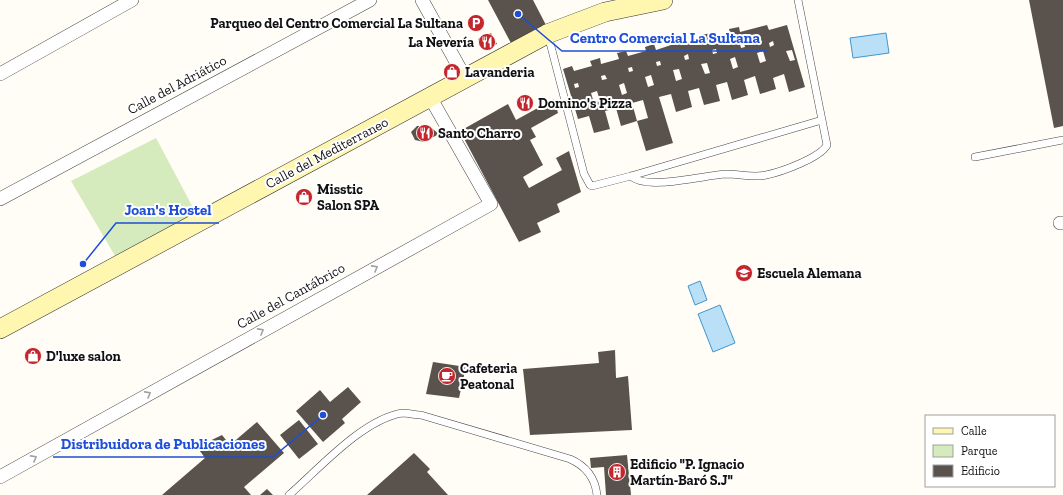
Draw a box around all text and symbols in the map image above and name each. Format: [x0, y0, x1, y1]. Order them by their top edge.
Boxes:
parking icon: Parqueo del Centro Comercial La Sultana [466, 13, 486, 33]
place label: Parqueo del Centro Comercial La Sultana [210, 15, 463, 32]
callout: Centro Comercial La Sultana [562, 24, 768, 51]
text: Centro Comercial La Sultana [570, 29, 760, 47]
restaurant icon: La Nevería [477, 32, 497, 52]
place label: La Nevería [408, 34, 474, 51]
street label: Calle del Adriático [125, 52, 229, 118]
shop icon: Lavanderia [442, 62, 462, 82]
place label: Lavanderia [465, 64, 535, 81]
restaurant icon: Domino's Pizza [515, 93, 535, 113]
place label: Domino's Pizza [538, 95, 632, 112]
street label: Calle del Mediterraneo [263, 113, 391, 193]
restaurant icon: Santo Charro [415, 123, 435, 143]
place label: Santo Charro [438, 125, 521, 142]
place label: Misstic Salon SPA [317, 181, 379, 214]
shop icon: Misstic Salon SPA [294, 187, 314, 207]
callout: Joan's Hostel [116, 196, 219, 223]
text: Joan's Hostel [124, 201, 212, 219]
street label: Calle del Cantábrico [234, 259, 348, 333]
school or university icon: Escuela Alemana [734, 263, 754, 283]
place label: Escuela Alemana [757, 265, 862, 282]
one-way arrow [371, 266, 378, 273]
one-way arrow [257, 329, 264, 336]
shop icon: D'luxe salon [23, 346, 43, 366]
place label: D'luxe salon [46, 348, 121, 365]
place label: Cafeteria Peatonal [460, 360, 517, 393]
cafe icon: Cafeteria Peatonal [437, 366, 457, 386]
one-way arrow [144, 392, 151, 399]
legend [925, 415, 1055, 487]
text: Calle [961, 424, 987, 438]
callout: Distribuidora de Publicaciones [53, 430, 273, 457]
text: Distribuidora de Publicaciones [61, 435, 265, 453]
text: Parque [961, 444, 998, 458]
one-way arrow [30, 455, 37, 462]
place label: Edificio "P. Ignacio Martín-Baró S.J" [630, 456, 745, 489]
building icon: Edificio "P. Ignacio Martín-Baró S.J" [607, 462, 627, 482]
text: Edificio [961, 464, 1000, 478]

